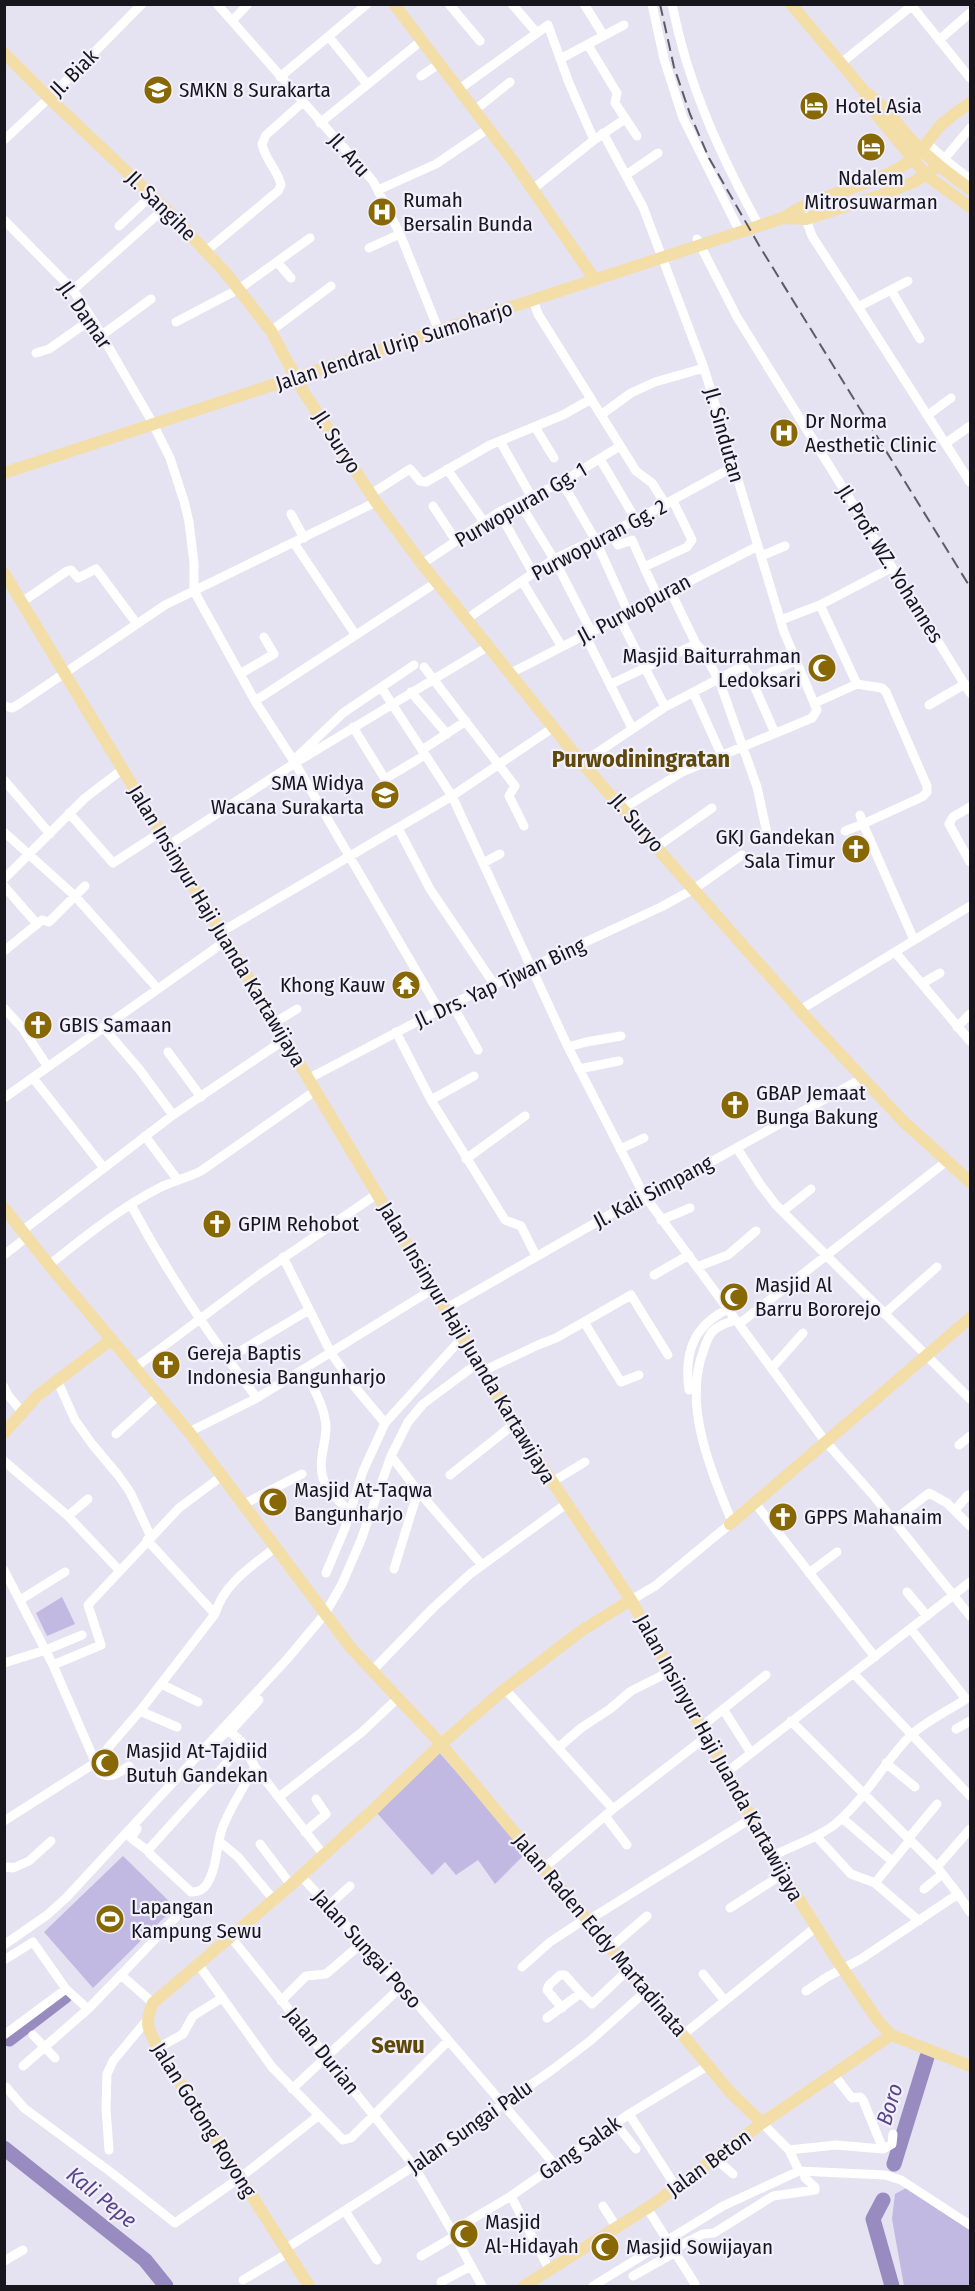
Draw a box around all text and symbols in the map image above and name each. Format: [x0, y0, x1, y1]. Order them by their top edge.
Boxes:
street label: Jl. Biak [44, 43, 104, 103]
school or university icon: SMKN 8 Surakarta [142, 74, 174, 106]
place label: SMKN 8 Surakarta [179, 77, 331, 103]
hotel icon: Hotel Asia [798, 90, 830, 122]
place label: Hotel Asia [835, 93, 922, 119]
street label: Jl. Aru [323, 128, 375, 182]
hotel icon: Ndalem Mitrosuwarman [855, 131, 887, 163]
street label: Jl. Sangihe [120, 165, 202, 247]
place label: Ndalem Mitrosuwarman [804, 165, 938, 215]
place label: Rumah Bersalin Bunda [403, 187, 533, 237]
hospital icon: Rumah Bersalin Bunda [366, 196, 398, 228]
street label: Jl. Damar [52, 276, 118, 354]
street label: Jalan Jendral Urip Sumoharjo [272, 295, 516, 397]
street label: Jl. Sindutan [698, 384, 750, 486]
street label: Jl. Suryo [307, 406, 367, 478]
place label: Dr Norma Aesthetic Clinic [805, 408, 936, 458]
hospital icon: Dr Norma Aesthetic Clinic [768, 417, 800, 449]
street label: Purwopuran Gg. 1 [450, 457, 592, 553]
street label: Jl. Prof. WZ. Yohannes [831, 480, 949, 648]
street label: Purwopuran Gg. 2 [527, 493, 671, 587]
street label: Jl. Purwopuran [573, 568, 695, 650]
place label: Masjid Baiturrahman Ledoksari [622, 643, 801, 693]
mosque icon: Masjid Baiturrahman Ledoksari [806, 652, 838, 684]
district label: Purwodiningratan [552, 745, 730, 773]
place label: SMA Widya Wacana Surakarta [211, 770, 364, 820]
school or university icon: SMA Widya Wacana Surakarta [369, 779, 401, 811]
street label: Jalan Insinyur Haji Juanda Kartawijaya [122, 780, 312, 1072]
street label: Jl. Suryo [604, 788, 670, 858]
place label: GKJ Gandekan Sala Timur [715, 824, 836, 874]
church icon: GKJ Gandekan Sala Timur [840, 833, 872, 865]
street label: Jl. Drs. Yap Tjwan Bing [410, 932, 590, 1034]
temple icon: Khong Kauw [390, 969, 422, 1001]
place label: Khong Kauw [280, 972, 385, 998]
church icon: GBIS Samaan [22, 1009, 54, 1041]
place label: GBIS Samaan [59, 1012, 172, 1038]
place label: GBAP Jemaat Bunga Bakung [756, 1080, 878, 1130]
church icon: GBAP Jemaat Bunga Bakung [719, 1089, 751, 1121]
street label: Jl. Kali Simpang [589, 1150, 717, 1234]
street label: Jalan Insinyur Haji Juanda Kartawijaya [372, 1197, 562, 1489]
church icon: GPIM Rehobot [201, 1208, 233, 1240]
place label: GPIM Rehobot [238, 1211, 359, 1237]
place label: Masjid Al Barru Bororejo [755, 1272, 881, 1322]
mosque icon: Masjid Al Barru Bororejo [718, 1281, 750, 1313]
place label: Gereja Baptis Indonesia Bangunharjo [187, 1340, 386, 1390]
church icon: Gereja Baptis Indonesia Bangunharjo [150, 1349, 182, 1381]
place label: Masjid At-Taqwa Bangunharjo [294, 1477, 433, 1527]
mosque icon: Masjid At-Taqwa Bangunharjo [257, 1486, 289, 1518]
church icon: GPPS Mahanaim [767, 1501, 799, 1533]
place label: GPPS Mahanaim [804, 1504, 942, 1530]
street label: Jalan Insinyur Haji Juanda Kartawijaya [629, 1610, 809, 1906]
place label: Masjid At-Tajdiid Butuh Gandekan [126, 1738, 268, 1788]
mosque icon: Masjid At-Tajdiid Butuh Gandekan [89, 1747, 121, 1779]
street label: Jalan Raden Eddy Martadinata [507, 1828, 693, 2042]
street label: Jalan Sungai Poso [307, 1884, 427, 2014]
place label: Lapangan Kampung Sewu [131, 1894, 262, 1944]
sports icon: Lapangan Kampung Sewu [94, 1903, 126, 1935]
street label: Jalan Durian [279, 2002, 365, 2100]
district label: Sewu [371, 2031, 425, 2059]
street label: Jalan Gotong Royong [146, 2038, 262, 2202]
street label: Jalan Sungai Palu [403, 2074, 537, 2180]
water label: Boro [870, 2080, 909, 2128]
street label: Gang Salak [534, 2110, 626, 2186]
street label: Jalan Beton [662, 2124, 756, 2202]
water label: Kali Pepe [61, 2161, 142, 2234]
place label: Masjid Al-Hidayah [485, 2209, 579, 2259]
mosque icon: Masjid Al-Hidayah [448, 2218, 480, 2250]
mosque icon: Masjid Sowijayan [589, 2231, 621, 2263]
place label: Masjid Sowijayan [626, 2234, 773, 2260]

